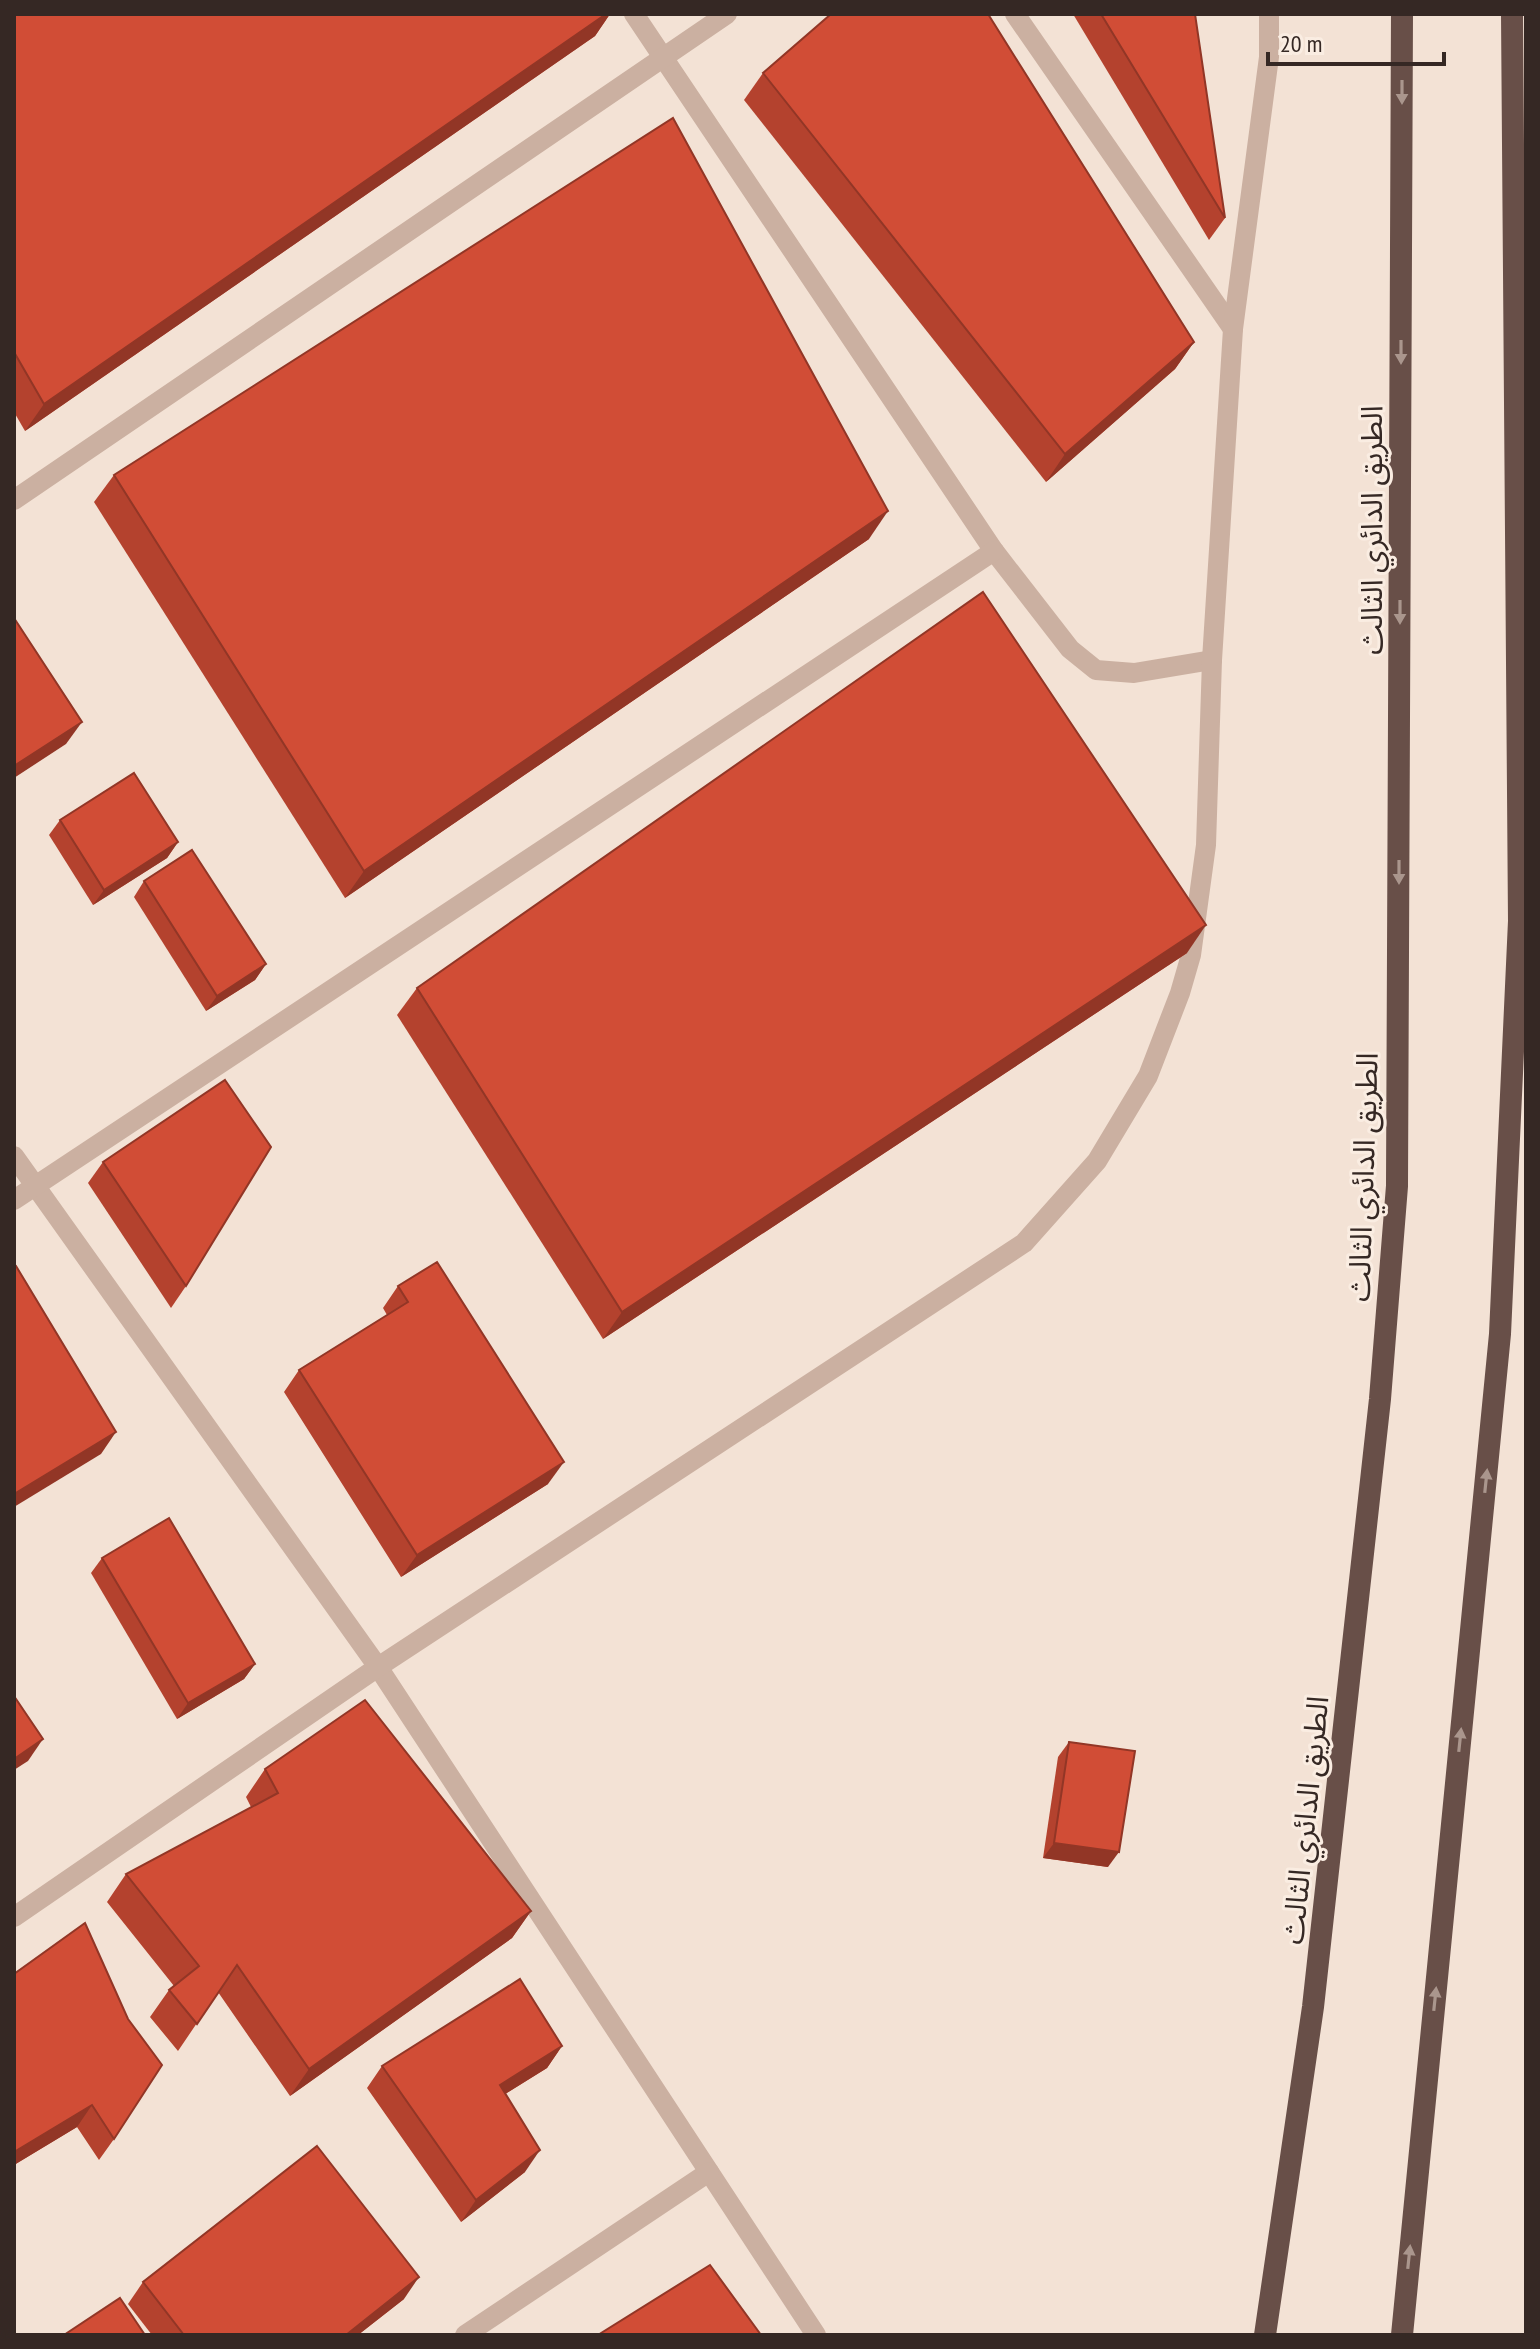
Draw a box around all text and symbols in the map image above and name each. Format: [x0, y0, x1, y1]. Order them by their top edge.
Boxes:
scale bar [1268, 16, 1444, 66]
text: 20 m [1280, 28, 1322, 59]
one-way arrow [1396, 80, 1408, 105]
one-way arrow [1395, 340, 1407, 365]
street label: الطريق الدائري الثالث [1351, 405, 1394, 655]
one-way arrow [1394, 600, 1406, 625]
one-way arrow [1393, 860, 1405, 885]
street label: الطريق الدائري الثالث [1338, 1052, 1391, 1302]
one-way arrow [1479, 1468, 1492, 1493]
street label: الطريق الدائري الثالث [1272, 1694, 1341, 1947]
one-way arrow [1454, 1727, 1467, 1752]
one-way arrow [1429, 1986, 1442, 2011]
one-way arrow [1403, 2244, 1416, 2269]

